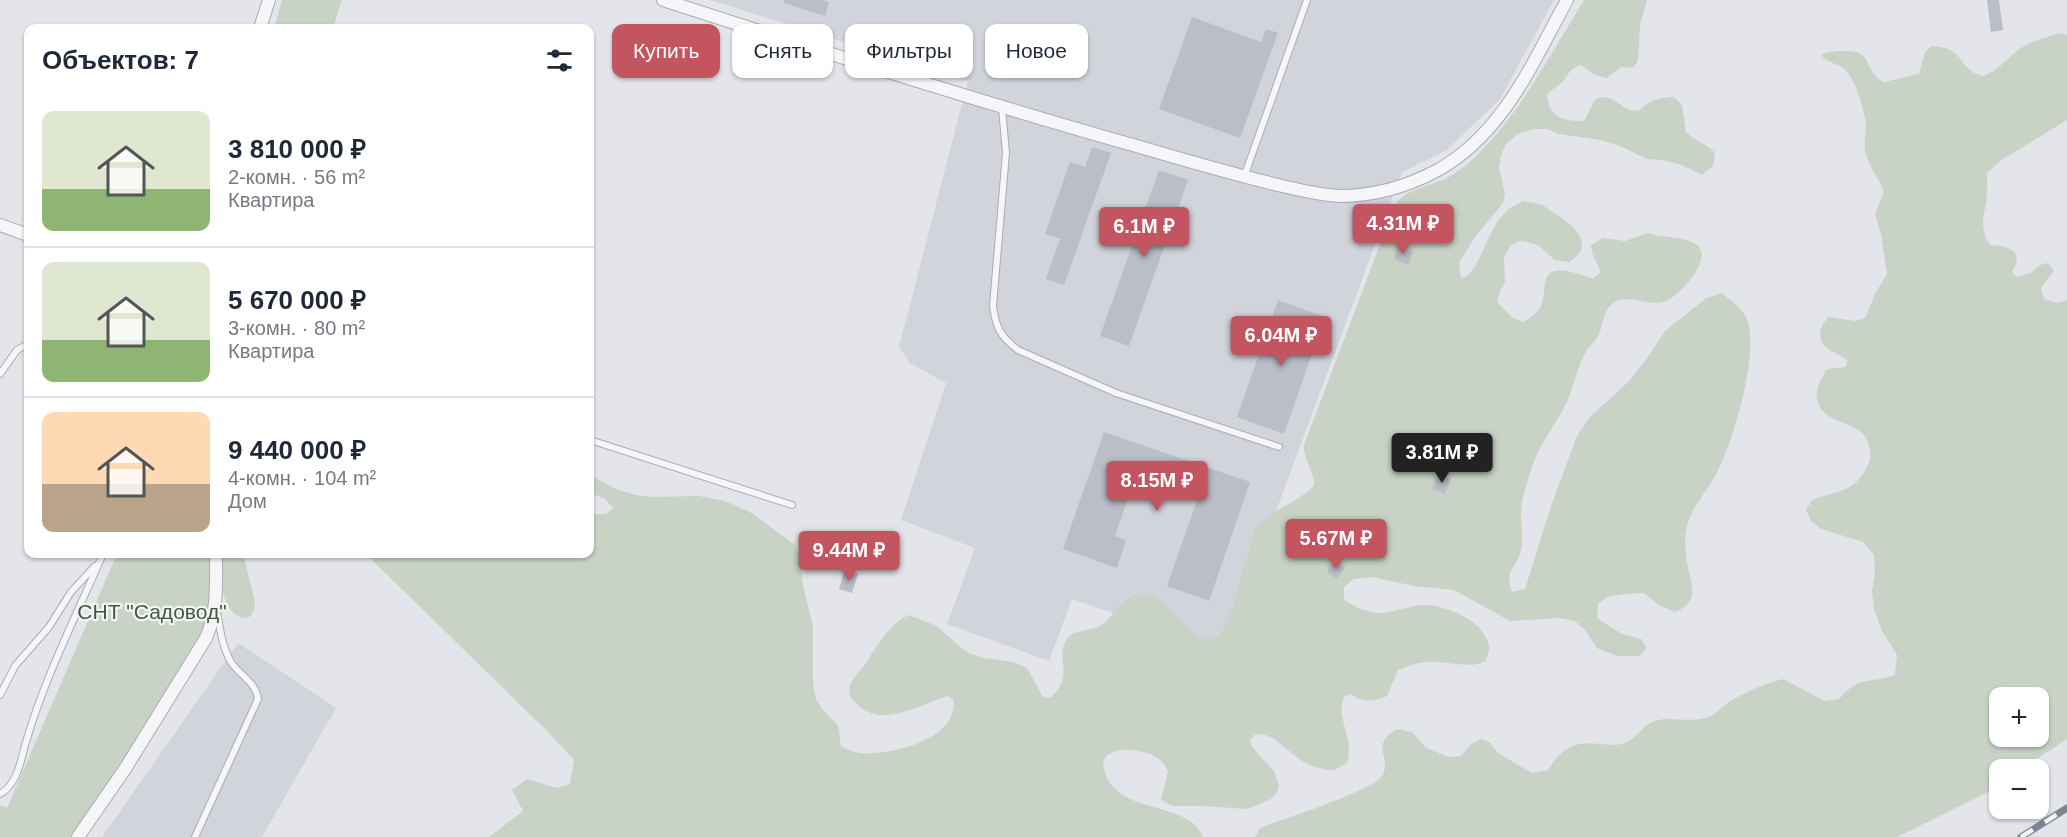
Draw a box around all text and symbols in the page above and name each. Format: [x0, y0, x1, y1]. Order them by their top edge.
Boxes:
chip: Купить [612, 24, 720, 78]
chip: Снять [732, 24, 833, 78]
chip: Фильтры [845, 24, 973, 78]
chip: Новое [985, 24, 1088, 78]
icon: filters [543, 44, 576, 77]
text: Объектов: 7 [42, 45, 199, 75]
text: 3 810 000 ₽ [228, 134, 366, 164]
icon: home [90, 135, 162, 207]
text: 2-комн. · 56 m² [228, 166, 365, 188]
text: Квартира [228, 189, 314, 211]
pin: 4.31M ₽ [1348, 204, 1458, 255]
pin: 6.1M ₽ [1095, 207, 1193, 258]
text: 4.31M ₽ [1367, 212, 1439, 234]
text: 6.1M ₽ [1113, 215, 1175, 237]
text: 5 670 000 ₽ [228, 285, 366, 315]
icon: home [90, 286, 162, 358]
pin: 6.04M ₽ [1226, 316, 1336, 367]
text: 3-комн. · 80 m² [228, 317, 365, 339]
text: 6.04M ₽ [1245, 324, 1317, 346]
text: Квартира [228, 340, 314, 362]
pin: 3.81M ₽ [1387, 433, 1497, 484]
text: 9 440 000 ₽ [228, 435, 366, 465]
icon: home [90, 436, 162, 508]
text: 3.81M ₽ [1406, 441, 1478, 463]
pin: 8.15M ₽ [1102, 461, 1212, 512]
text: 4-комн. · 104 m² [228, 467, 376, 489]
text: 8.15M ₽ [1121, 469, 1193, 491]
text: Дом [228, 490, 267, 512]
pin: 5.67M ₽ [1281, 519, 1391, 570]
text: 5.67M ₽ [1300, 527, 1372, 549]
pin: 9.44M ₽ [794, 531, 904, 582]
text: 9.44M ₽ [813, 539, 885, 561]
park label: СНТ "Садовод" [77, 600, 227, 623]
map controls [1989, 687, 2049, 819]
button: + [1989, 687, 2049, 747]
button: − [1989, 759, 2049, 819]

